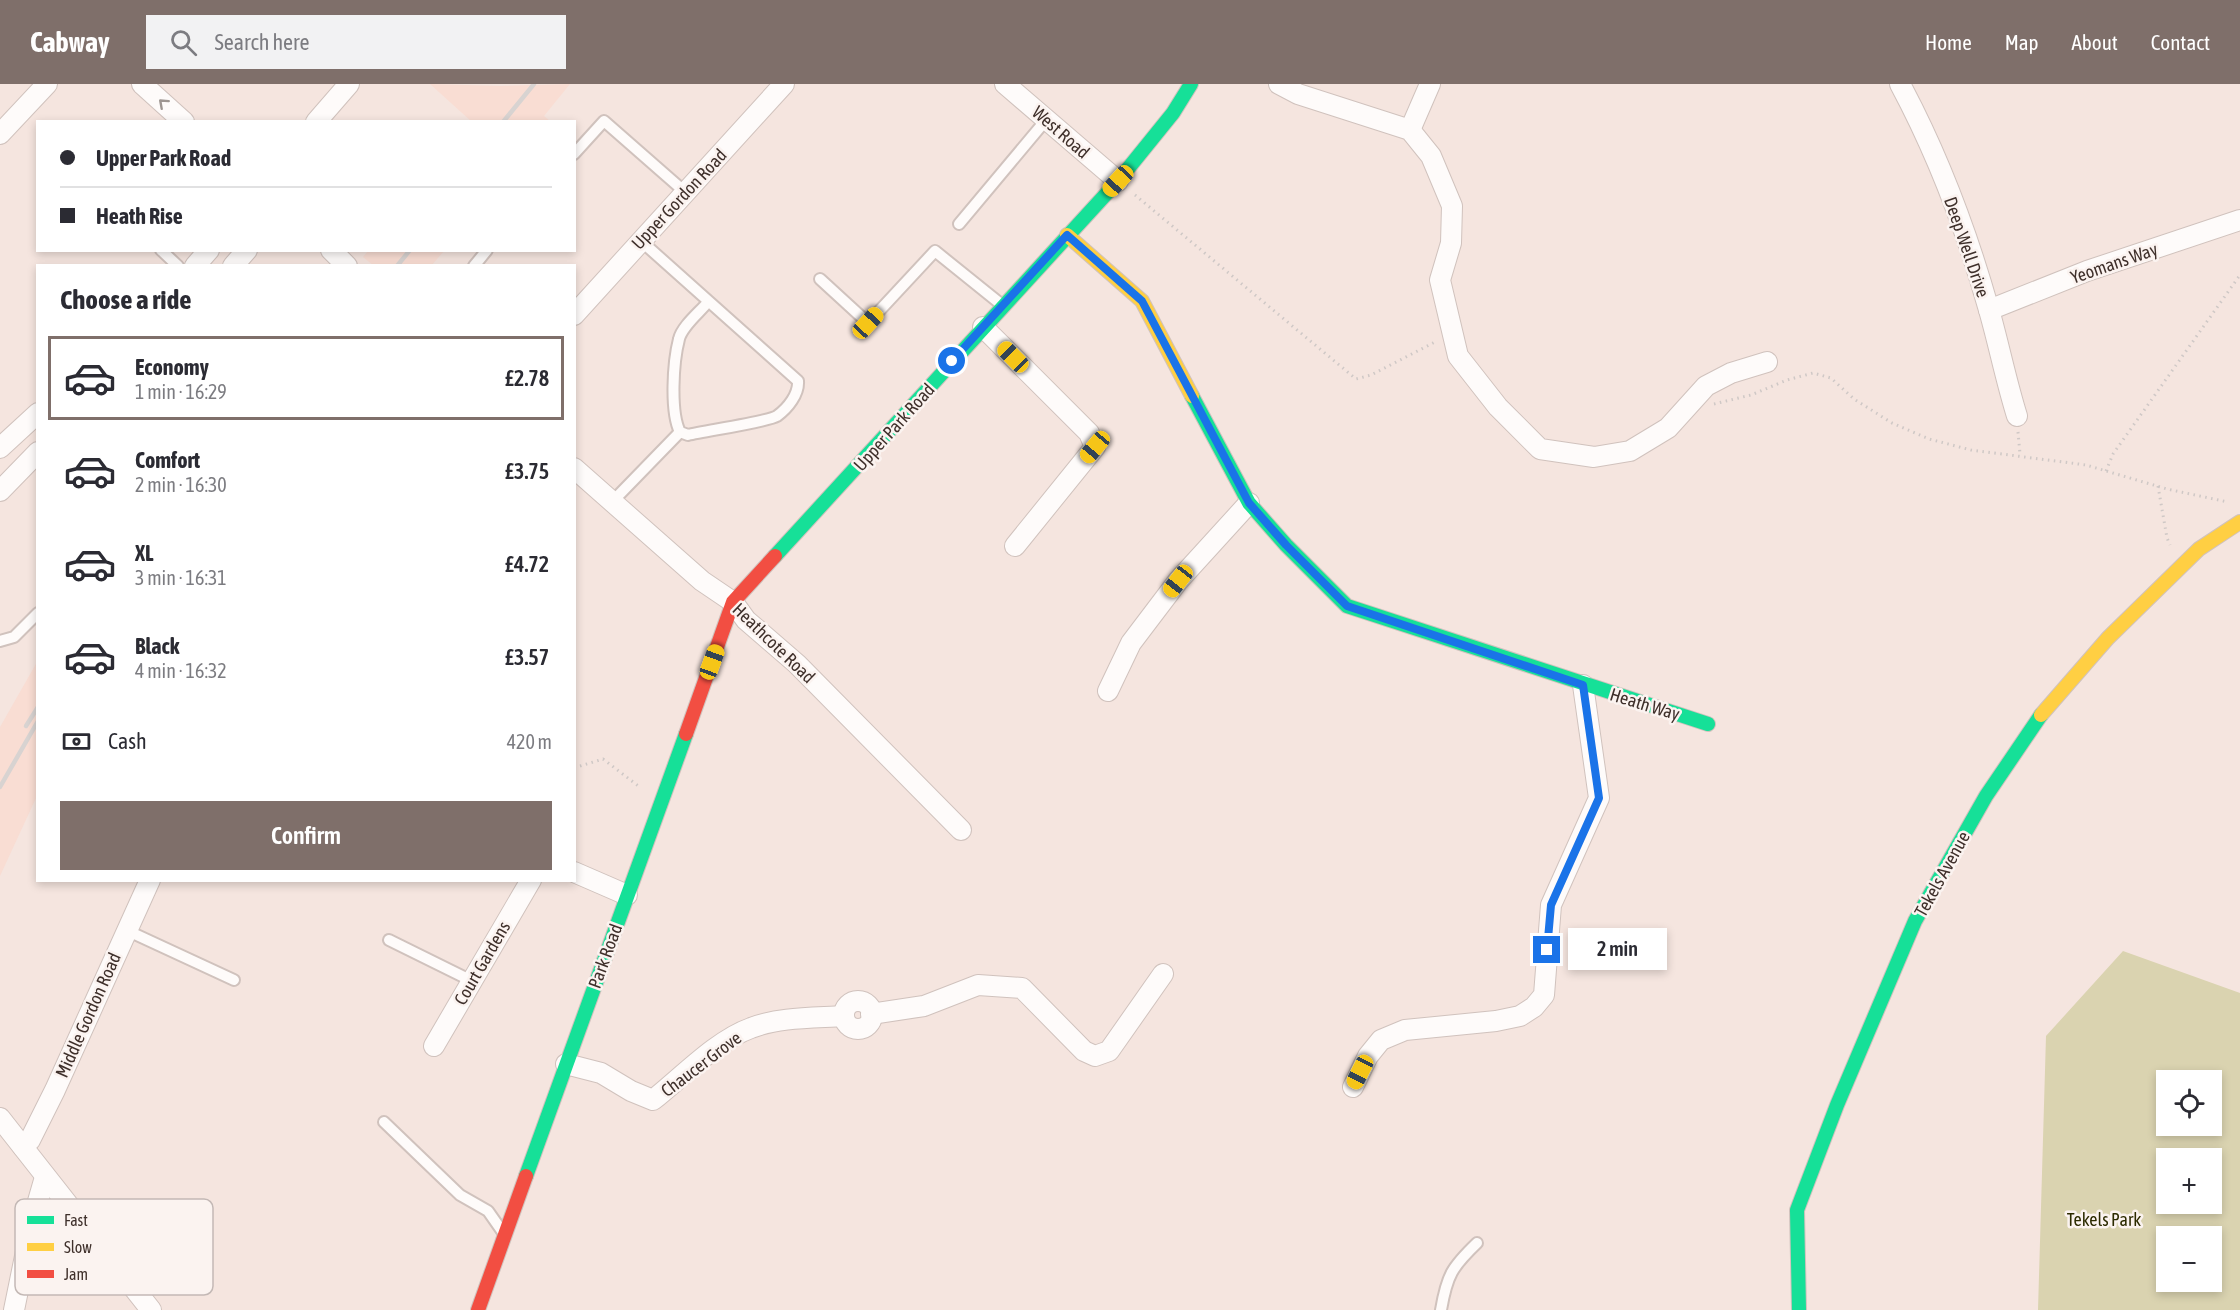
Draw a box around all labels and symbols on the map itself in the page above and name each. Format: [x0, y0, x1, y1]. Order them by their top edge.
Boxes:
one-way arrow [159, 99, 169, 110]
street label: West Road [1028, 101, 1094, 163]
street label: Upper Gordon Road [627, 144, 731, 254]
car [1099, 162, 1137, 200]
street label: Deep Well Drive [1940, 194, 1994, 300]
street label: Yeomans Way [2068, 238, 2160, 288]
car [849, 304, 887, 342]
car [994, 338, 1032, 376]
route start [938, 347, 965, 374]
street label: Upper Park Road [849, 379, 939, 475]
car [1077, 427, 1113, 467]
car [1160, 561, 1196, 601]
street label: Heathcote Road [729, 599, 819, 687]
car [697, 642, 727, 682]
street label: Heath Way [1608, 683, 1682, 725]
street label: Tekels Avenue [1910, 828, 1974, 920]
street label: Court Gardens [450, 917, 514, 1009]
street label: Park Road [584, 921, 626, 991]
callout: 2 min [1568, 929, 1667, 971]
route end [1533, 936, 1560, 963]
street label: Middle Gordon Road [51, 949, 125, 1081]
street label: Chaucer Grove [657, 1027, 745, 1101]
car [1344, 1052, 1376, 1092]
legend [15, 1199, 213, 1295]
park label: Tekels Park [2067, 1209, 2141, 1230]
text: Fast [64, 1211, 88, 1229]
text: Slow [64, 1238, 92, 1256]
text: Jam [64, 1265, 88, 1283]

